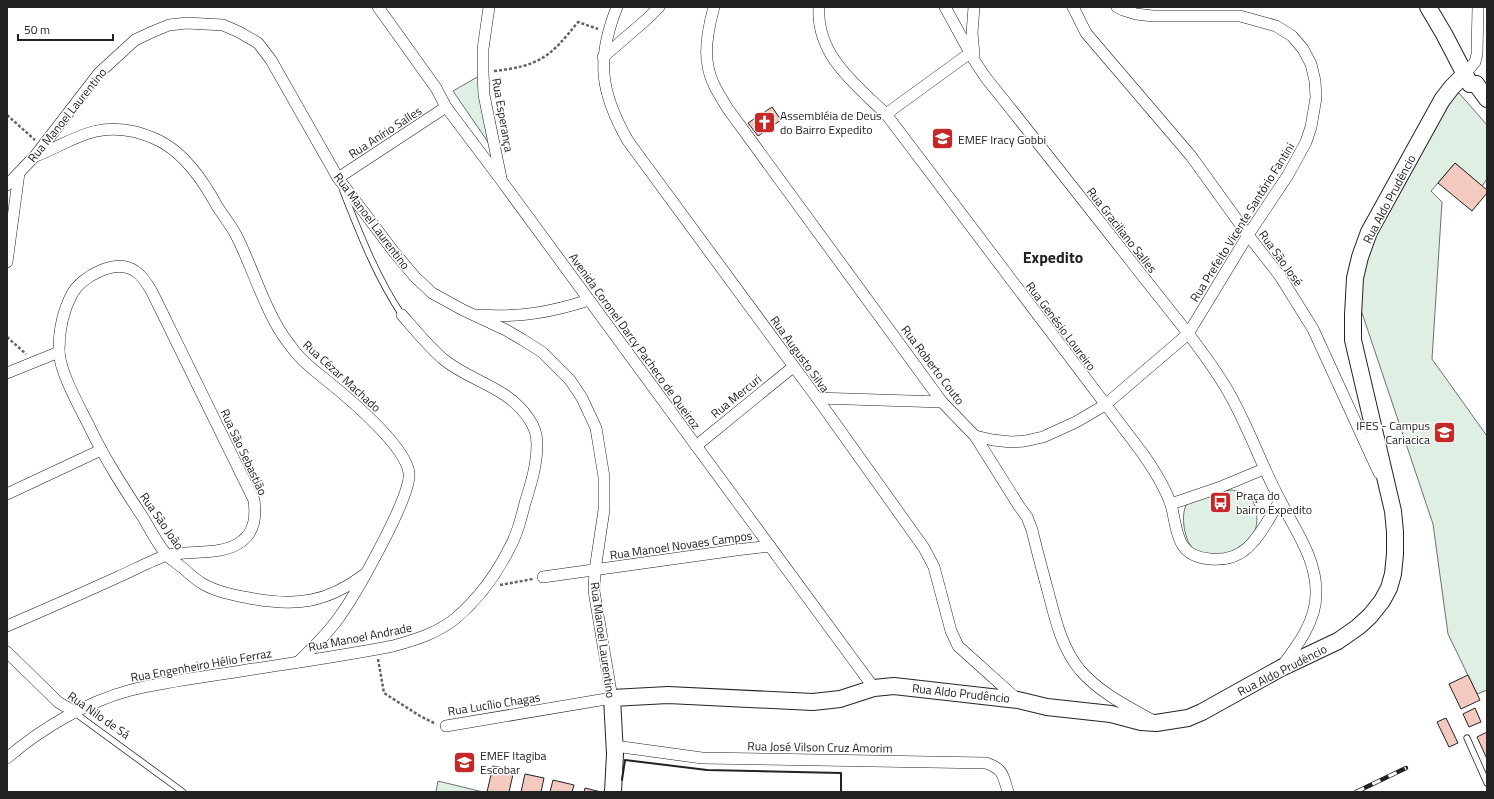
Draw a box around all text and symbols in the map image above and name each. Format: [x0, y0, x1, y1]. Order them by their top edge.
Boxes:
scale bar [18, 16, 113, 42]
text: 50 m [24, 20, 50, 39]
street label: Rua Manoel Laurentino [23, 64, 111, 166]
street label: Rua Esperança [487, 76, 519, 154]
street label: Rua Anírio Salles [345, 101, 426, 163]
place label: Assembléia de Deus do Bairro Expedito [780, 106, 882, 139]
church icon: Assembléia de Deus do Bairro Expedito [752, 109, 778, 135]
school or university icon: EMEF Iracy Gobbi [930, 126, 956, 152]
place label: EMEF Iracy Gobbi [958, 130, 1046, 149]
street label: Rua Prefeito Vicente Santório Fantini [1185, 139, 1299, 305]
street label: Rua Aldo Prudêncio [1358, 151, 1420, 247]
street label: Rua Manoel Laurentino [329, 169, 415, 273]
street label: Rua Graciliano Salles [1082, 183, 1162, 277]
street label: Rua São José [1254, 226, 1308, 290]
district label: Expedito [1023, 245, 1083, 269]
street label: Avenida Coronel Darcy Pacheco de Queiroz [564, 249, 706, 433]
street label: Rua Genésio Loureiro [1021, 278, 1101, 374]
street label: Rua Augusto Silva [766, 312, 834, 396]
street label: Rua Roberto Couto [897, 321, 969, 409]
street label: Rua Cézar Machado [299, 336, 385, 416]
street label: Rua Mercuri [706, 369, 766, 423]
street label: Rua São Sebastião [216, 406, 272, 498]
place label: IFES - Campus Cariacica [1356, 416, 1430, 449]
school or university icon: IFES - Campus Cariacica [1432, 419, 1458, 445]
place label: Praça do bairro Expedito [1236, 486, 1312, 519]
street label: Rua São João [135, 489, 189, 553]
bus stop icon: Praça do bairro Expedito [1207, 489, 1233, 515]
street label: Rua Manoel Novaes Campos [608, 526, 754, 564]
street label: Rua Manoel Laurentino [585, 581, 621, 699]
street label: Rua Manoel Andrade [307, 618, 413, 656]
street label: Rua Aldo Prudêncio [1234, 639, 1330, 701]
street label: Rua Engenheiro Hélio Ferraz [129, 643, 273, 687]
street label: Rua Aldo Prudêncio [911, 678, 1011, 708]
street label: Rua Nilo de Sá [64, 686, 134, 744]
street label: Rua Lucílio Chagas [446, 687, 542, 721]
street label: Rua José Vilson Cruz Amorim [747, 736, 893, 758]
place label: EMEF Itagiba Escobar [480, 746, 547, 779]
school or university icon: EMEF Itagiba Escobar [451, 749, 477, 775]

